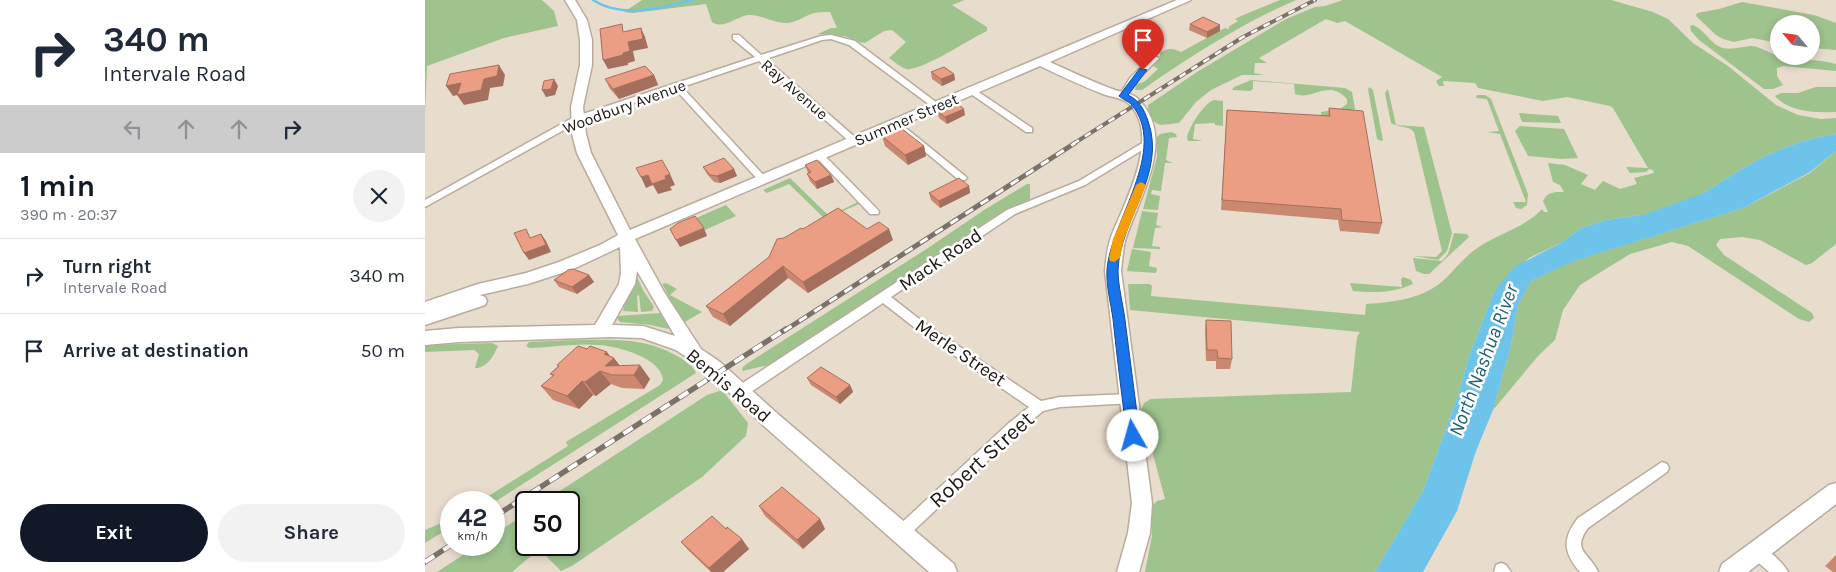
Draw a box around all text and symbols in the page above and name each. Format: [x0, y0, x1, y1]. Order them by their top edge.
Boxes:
north arrow [1770, 15, 1820, 65]
map controls [1770, 15, 1820, 65]
text: 340 m [103, 19, 210, 60]
pin [1122, 19, 1164, 70]
icon: right [20, 20, 85, 85]
icon: arrive [1129, 26, 1157, 54]
street label: Ray Avenue [757, 55, 832, 124]
text: Intervale Road [103, 61, 246, 87]
street label: Woodbury Avenue [560, 75, 688, 138]
street label: Summer Street [851, 89, 961, 150]
icon: left [119, 115, 147, 143]
icon: ahead [172, 115, 200, 143]
icon: ahead [225, 115, 253, 143]
icon: right [278, 115, 306, 143]
text: 1 min [20, 168, 95, 204]
button: close [353, 170, 405, 222]
text: 390 m · 20:37 [20, 205, 117, 224]
street label: Mack Road [895, 224, 986, 296]
text: Turn right [63, 256, 152, 278]
icon: right [20, 262, 48, 290]
text: 340 m [350, 265, 405, 287]
text: Intervale Road [63, 278, 167, 297]
water label: North Nashua River [1444, 280, 1523, 439]
street label: Merle Street [911, 315, 1010, 391]
icon: arrive [20, 337, 48, 365]
text: Arrive at destination [63, 340, 249, 362]
text: 50 m [361, 340, 405, 362]
street label: Bemis Road [682, 344, 775, 427]
street label: Robert Street [924, 406, 1039, 513]
position arrow [1106, 409, 1158, 461]
speed limit sign: 50 [515, 491, 580, 556]
text: 42 [457, 503, 488, 532]
button: Exit [20, 504, 208, 562]
button: Share [218, 504, 405, 562]
text: km/h [457, 529, 488, 543]

